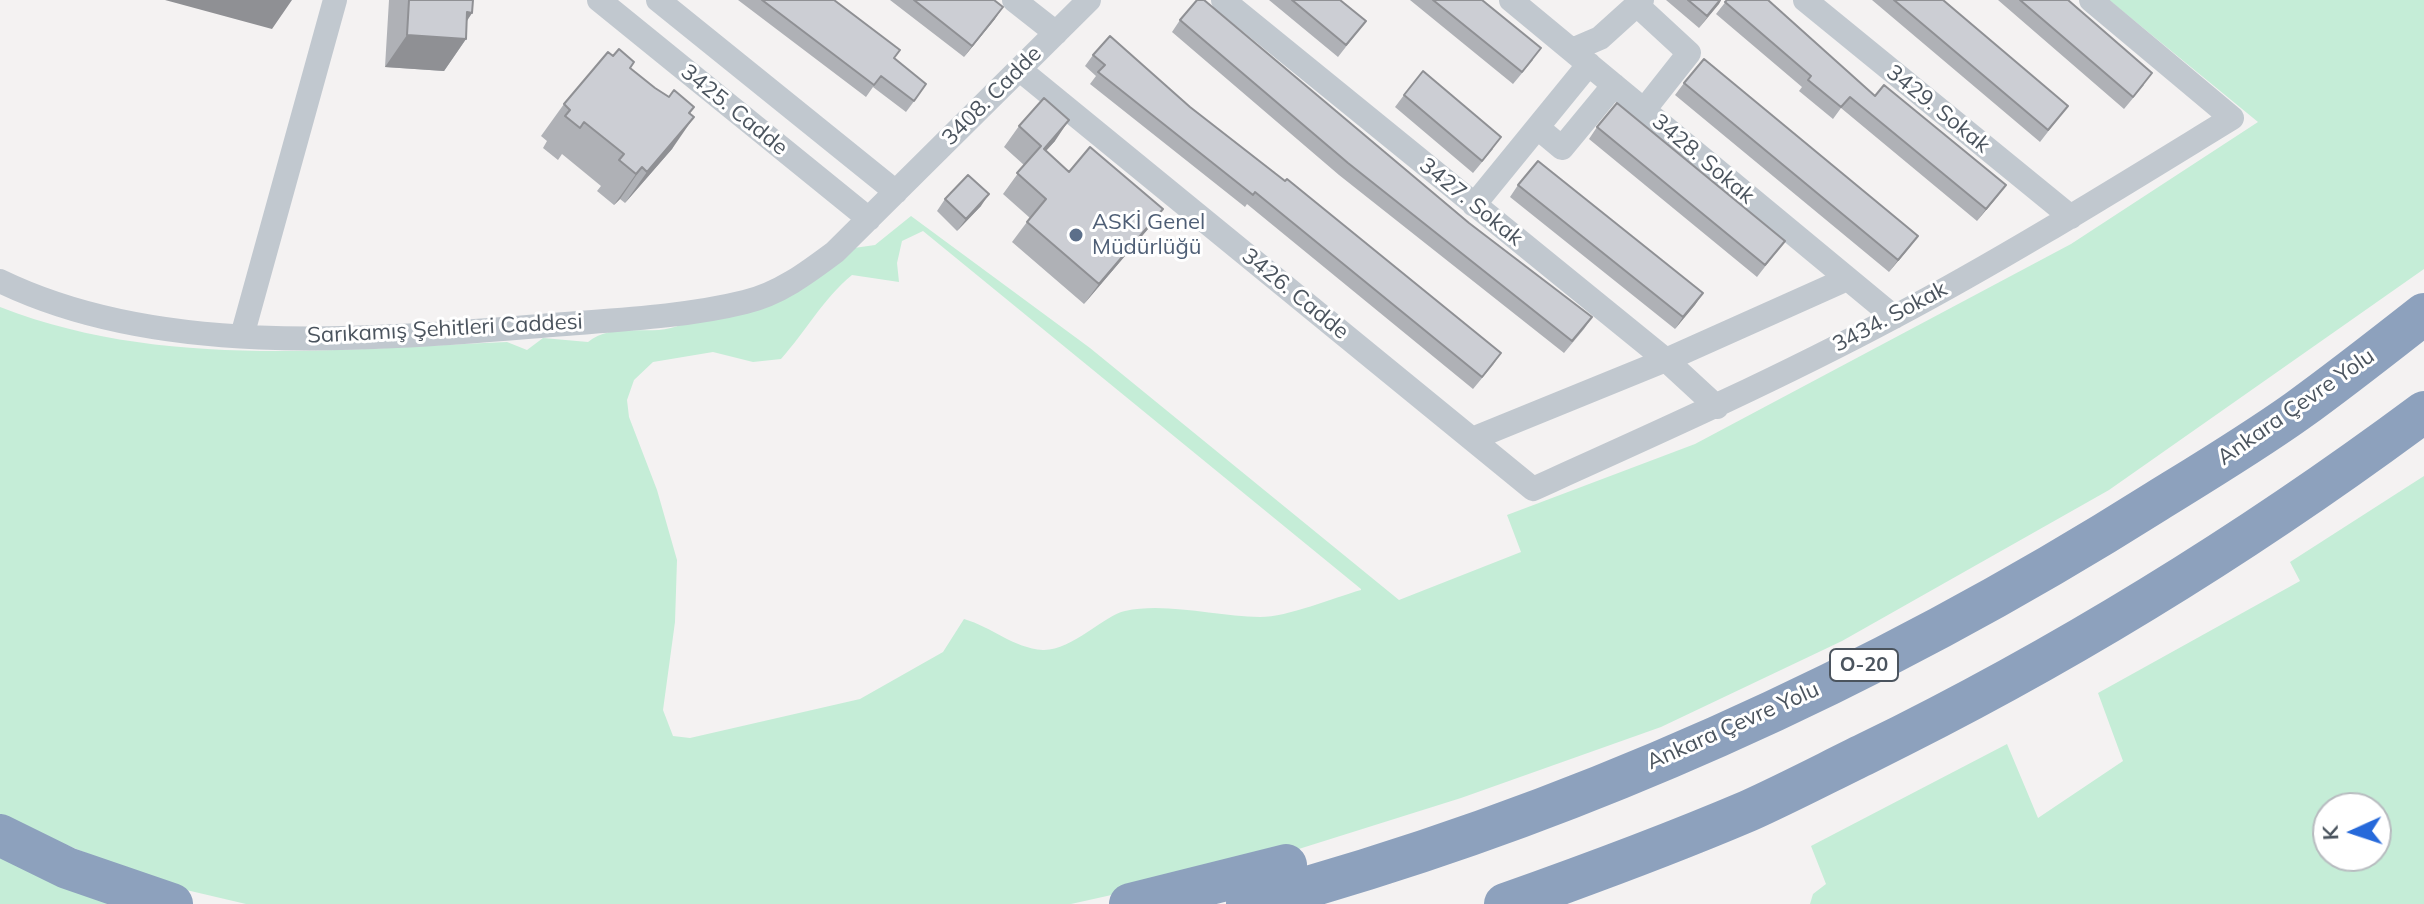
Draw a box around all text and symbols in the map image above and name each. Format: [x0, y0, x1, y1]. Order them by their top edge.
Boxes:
street label: 3408. Cadde [937, 41, 1047, 151]
street label: 3425. Cadde [675, 59, 793, 161]
street label: 3429. Sokak [1881, 59, 1995, 159]
street label: 3428. Sokak [1646, 109, 1760, 209]
street label: 3427. Sokak [1414, 152, 1528, 252]
place label: ASKİ Genel Müdürlüğü [1092, 209, 1205, 260]
marker: ASKİ Genel Müdürlüğü [1067, 226, 1085, 244]
street label: 3426. Cadde [1236, 243, 1354, 345]
street label: 3434. Sokak [1828, 276, 1952, 358]
street label: Sarıkamış Şehitleri Caddesi [307, 309, 583, 349]
street label: Ankara Çevre Yolu [2212, 343, 2380, 471]
road number: O-20 [1830, 649, 1898, 681]
street label: Ankara Çevre Yolu [1643, 676, 1823, 776]
north arrow [2312, 792, 2392, 872]
text: K [2316, 825, 2344, 841]

